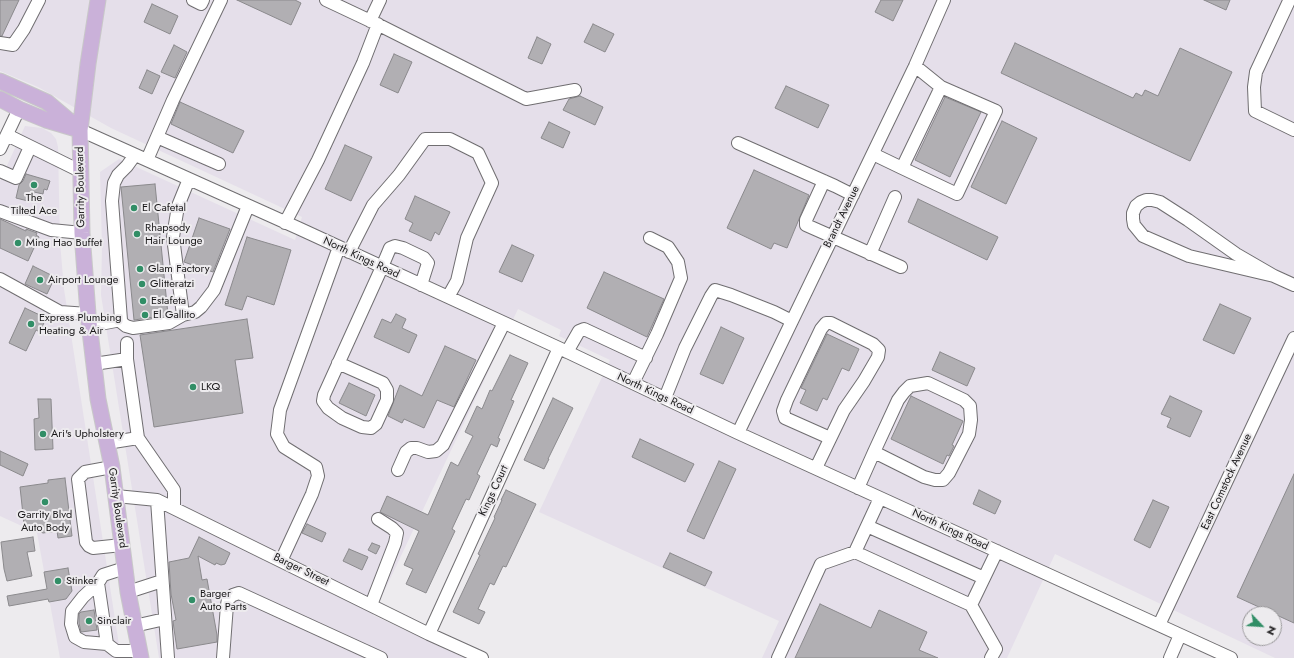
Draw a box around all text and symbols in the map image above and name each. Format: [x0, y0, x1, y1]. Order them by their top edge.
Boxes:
street label: Garrity Boulevard [74, 146, 88, 228]
marker: The Tilted Ace [29, 180, 39, 190]
street label: Brandt Avenue [821, 184, 863, 250]
place label: The Tilted Ace [11, 191, 57, 217]
place label: El Cafetal [142, 201, 186, 215]
marker: El Cafetal [129, 203, 139, 213]
place label: Rhapsody Hair Lounge [145, 221, 203, 247]
marker: Rhapsody Hair Lounge [132, 229, 142, 239]
street label: North Kings Road [321, 235, 401, 281]
place label: Ming Hao Buffet [26, 236, 102, 250]
marker: Ming Hao Buffet [13, 238, 23, 248]
place label: Glam Factory [148, 262, 210, 276]
marker: Glam Factory [135, 264, 145, 274]
place label: Airport Lounge [48, 273, 118, 287]
marker: Airport Lounge [35, 275, 45, 285]
place label: Glitteratzi [150, 277, 194, 291]
marker: Glitteratzi [137, 279, 147, 289]
place label: Estafeta [151, 294, 186, 308]
marker: Estafeta [138, 296, 148, 306]
place label: El Gallito [153, 308, 195, 322]
marker: El Gallito [140, 310, 150, 320]
place label: Express Plumbing Heating & Air [39, 311, 121, 337]
marker: Express Plumbing Heating & Air [26, 319, 36, 329]
street label: North Kings Road [615, 371, 695, 417]
place label: LKQ [201, 380, 220, 394]
marker: LKQ [188, 382, 198, 392]
place label: Ari's Upholstery [51, 427, 124, 441]
marker: Ari's Upholstery [38, 429, 48, 439]
street label: East Comstock Avenue [1199, 432, 1255, 532]
street label: Kings Court [476, 463, 512, 519]
street label: Garrity Boulevard [105, 467, 129, 549]
marker: Garrity Blvd Auto Body [40, 497, 50, 507]
street label: North Kings Road [910, 507, 990, 553]
place label: Garrity Blvd Auto Body [18, 508, 72, 534]
street label: Barger Street [271, 551, 331, 589]
place label: Stinker [66, 574, 97, 588]
marker: Stinker [53, 576, 63, 586]
place label: Barger Auto Parts [200, 587, 247, 613]
marker: Barger Auto Parts [187, 595, 197, 605]
north arrow [1242, 606, 1282, 646]
place label: Sinclair [97, 614, 131, 628]
marker: Sinclair [84, 616, 94, 626]
text: N [1263, 623, 1281, 638]

